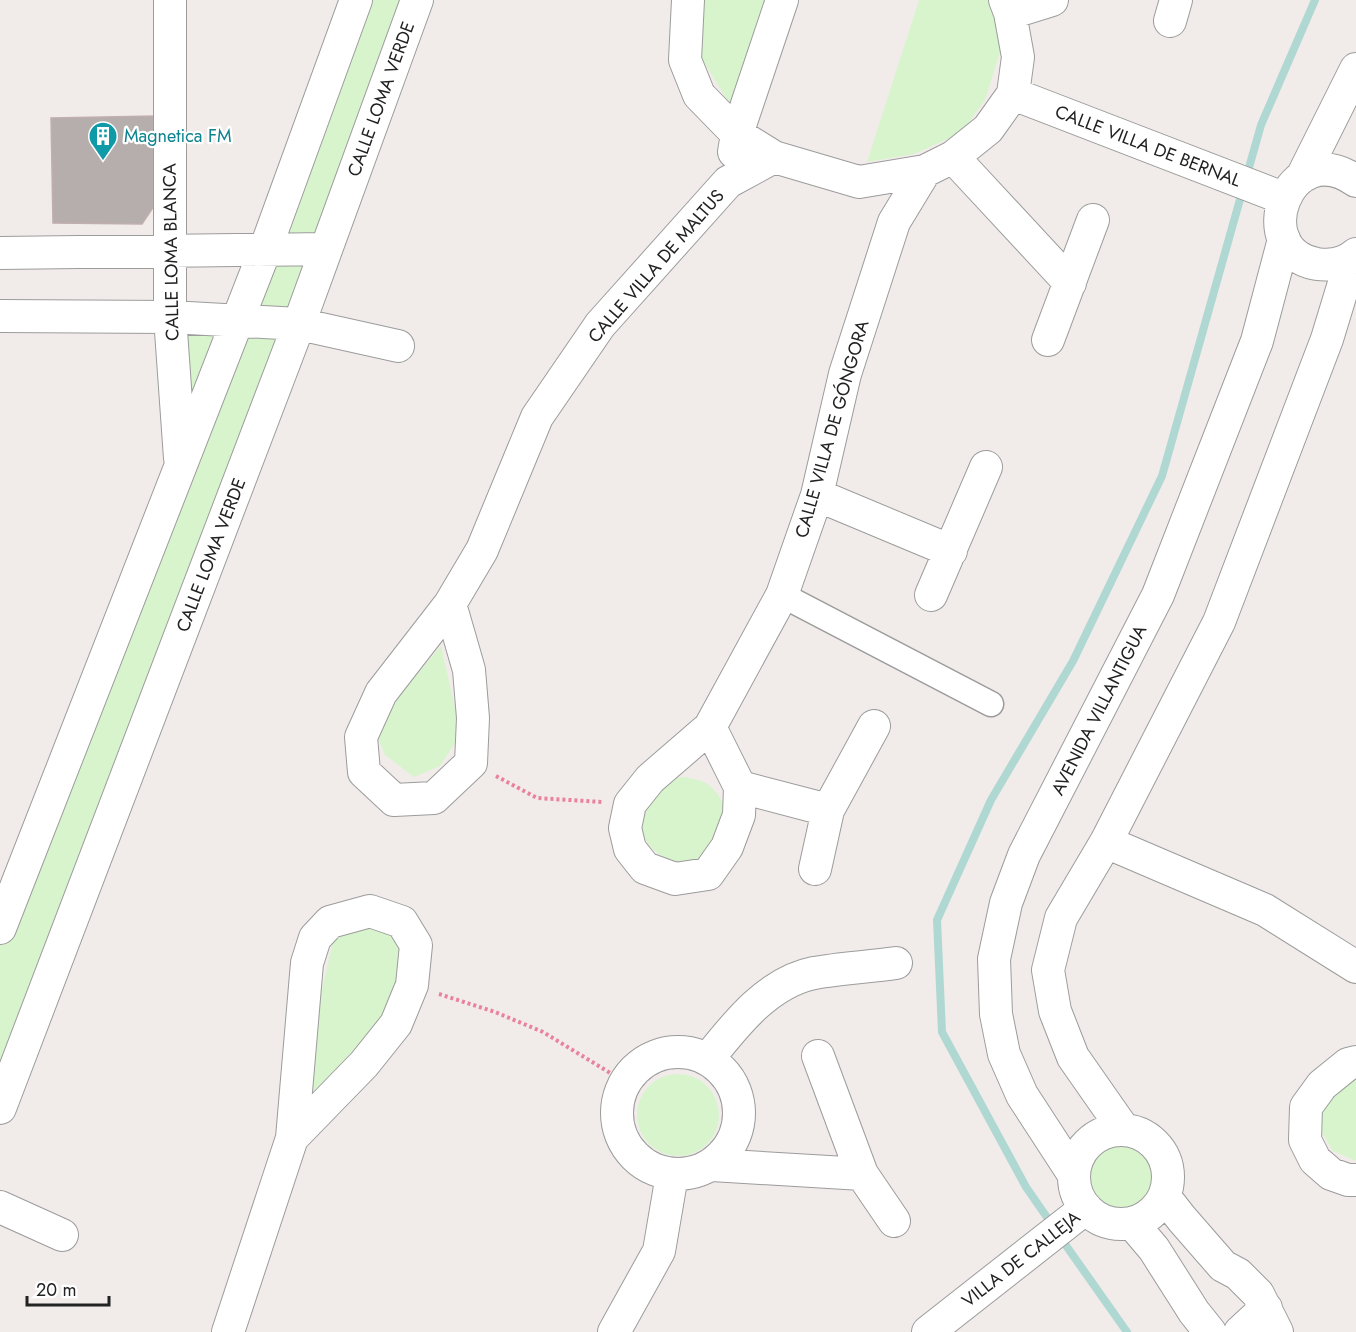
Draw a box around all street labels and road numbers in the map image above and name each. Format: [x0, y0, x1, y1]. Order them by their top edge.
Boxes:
street label: CALLE LOMA VERDE [341, 18, 421, 180]
street label: CALLE VILLA DE BERNAL [1051, 99, 1245, 193]
street label: CALLE LOMA BLANCA [156, 163, 186, 341]
street label: CALLE VILLA DE MALTUS [582, 183, 730, 349]
street label: CALLE VILLA DE GÓNGORA [788, 317, 876, 541]
street label: CALLE LOMA VERDE [170, 474, 252, 636]
street label: AVENIDA VILLANTIGUA [1045, 620, 1153, 800]
street label: VILLA DE CALLEJA [956, 1204, 1086, 1314]

